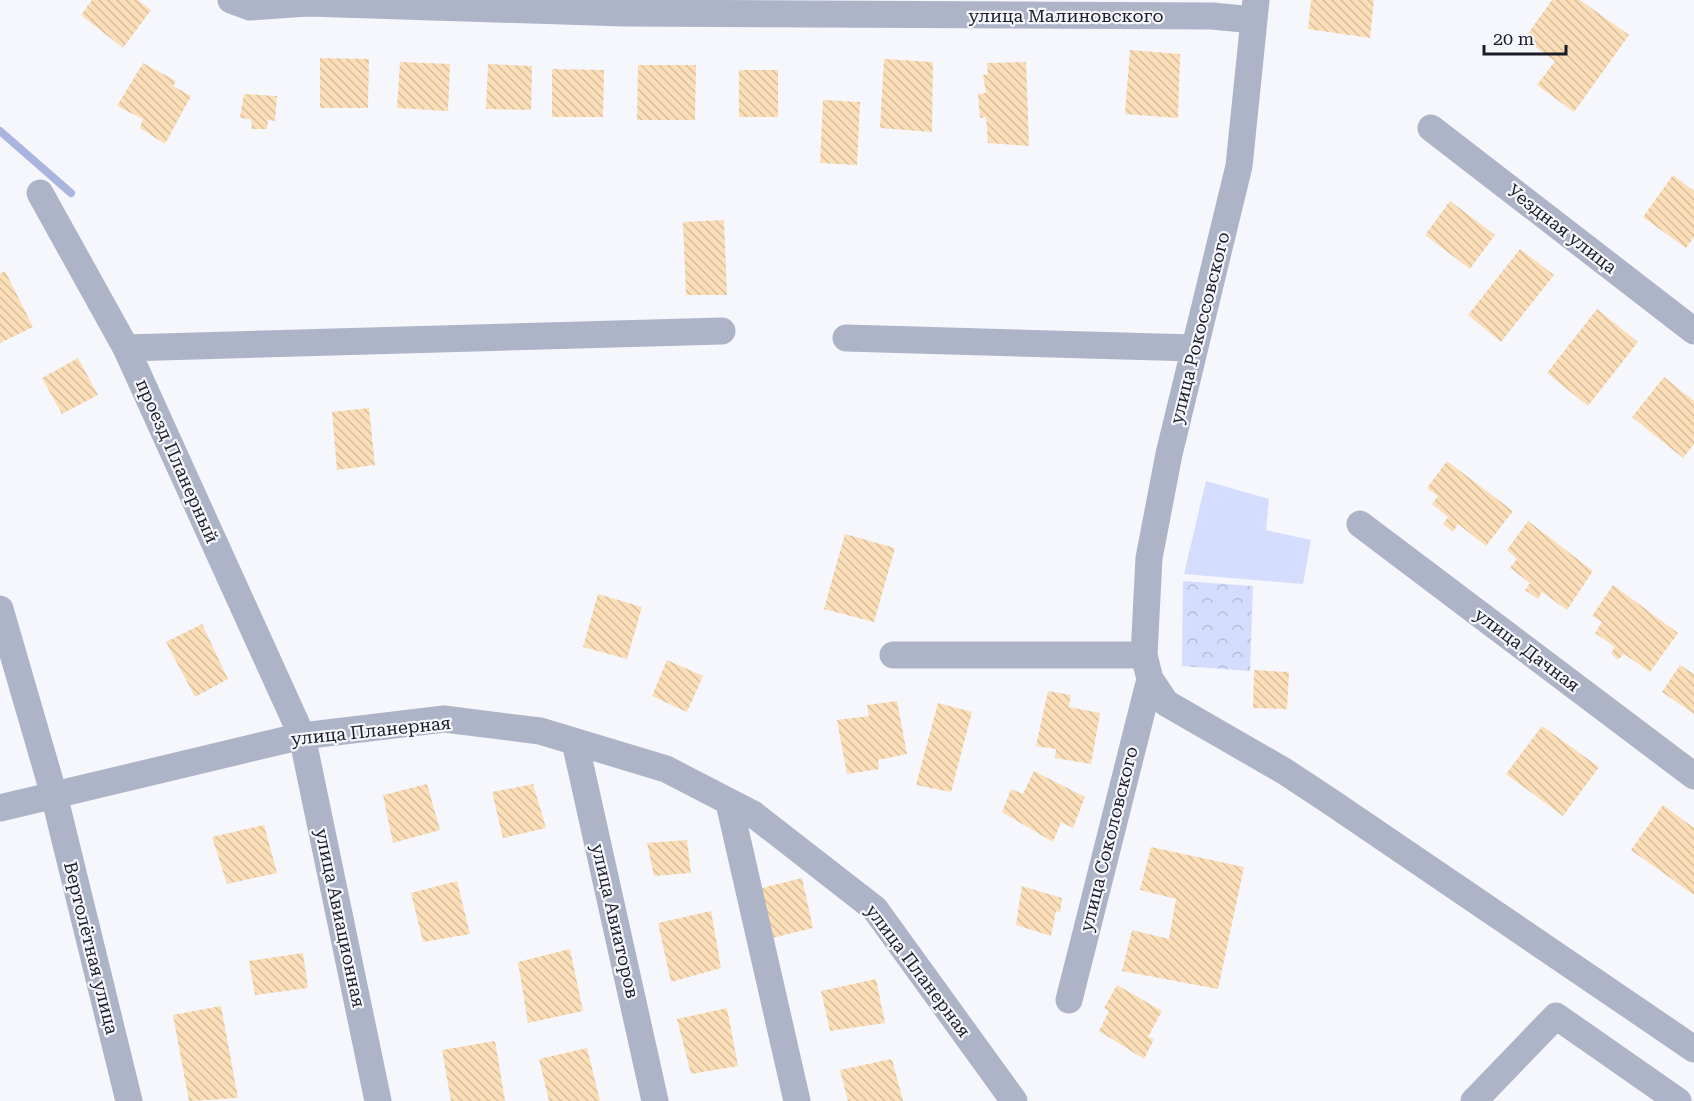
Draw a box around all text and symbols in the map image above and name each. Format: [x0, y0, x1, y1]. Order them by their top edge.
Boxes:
street label: улица Малиновского [968, 5, 1164, 26]
scale bar [1484, 18, 1566, 56]
text: 20 m [1493, 28, 1534, 49]
street label: Уездная улица [1504, 179, 1621, 278]
street label: улица Рокоссовского [1165, 230, 1234, 426]
street label: проезд Планерный [132, 375, 223, 546]
street label: улица Дачная [1471, 603, 1584, 696]
street label: улица Планерная [290, 712, 452, 749]
street label: улица Соколовского [1075, 744, 1142, 934]
street label: улица Авиационная [311, 827, 370, 1009]
street label: улица Авиаторов [587, 841, 644, 1000]
street label: Вертолётная улица [60, 859, 123, 1037]
street label: улица Планерная [862, 900, 975, 1041]

